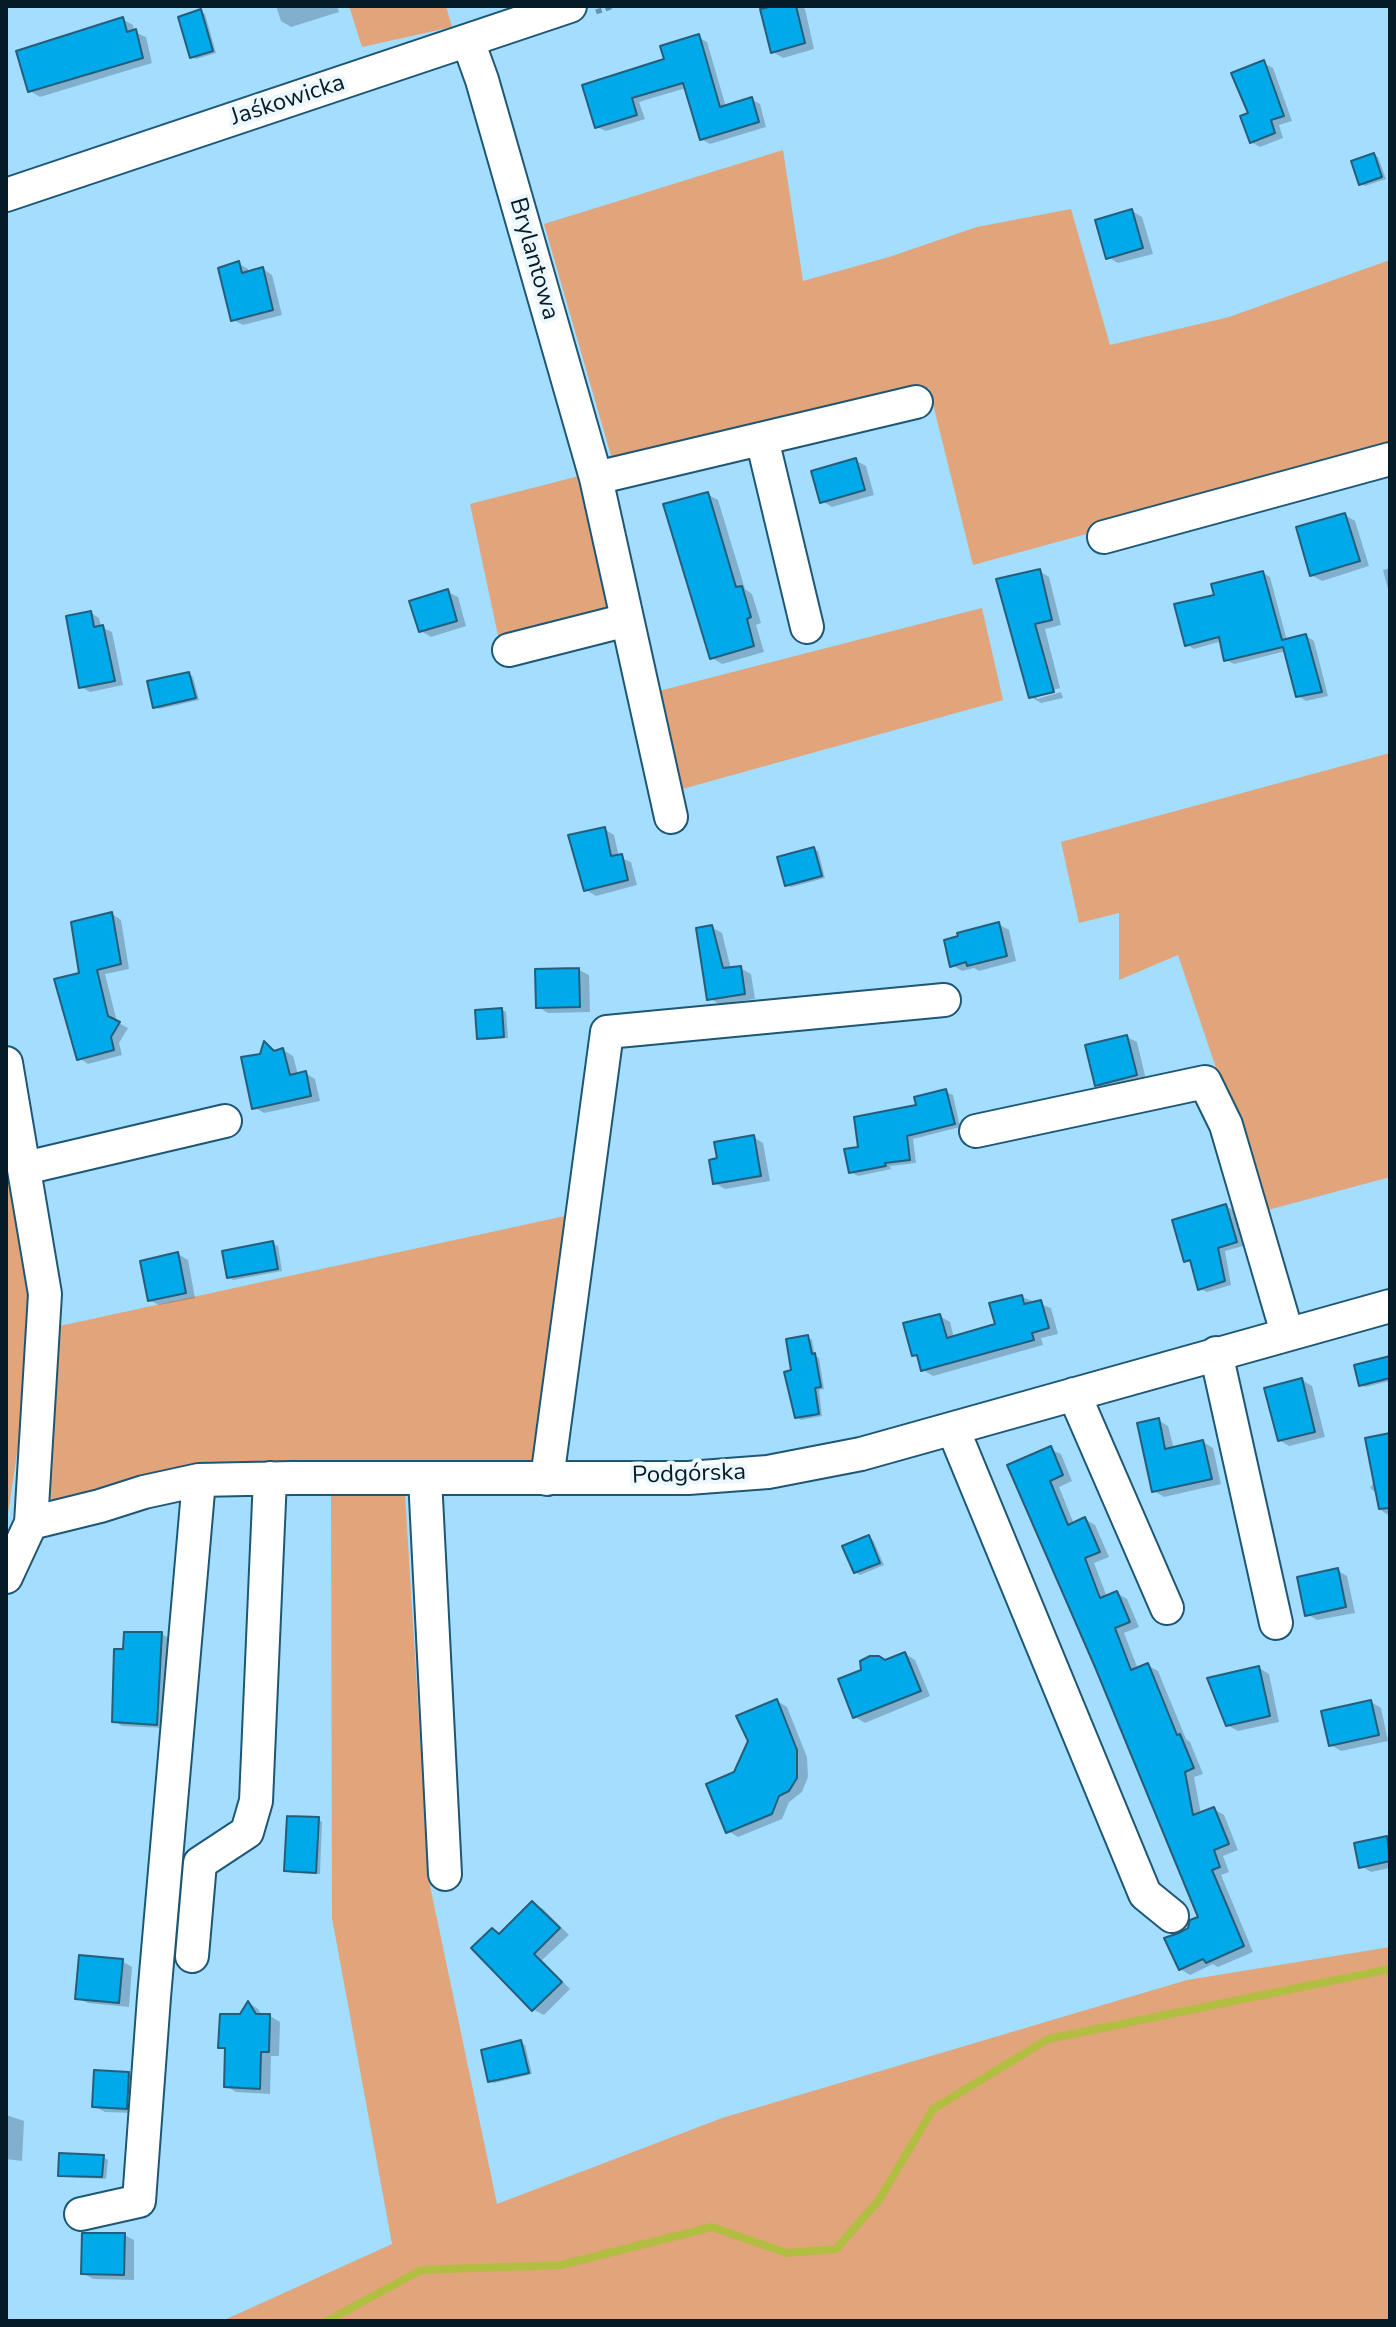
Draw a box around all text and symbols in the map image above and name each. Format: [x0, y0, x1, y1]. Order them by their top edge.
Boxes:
street label: Jaśkowicka [227, 69, 349, 133]
street label: Brylantowa [502, 195, 564, 323]
street label: Podgórska [632, 1459, 746, 1491]

